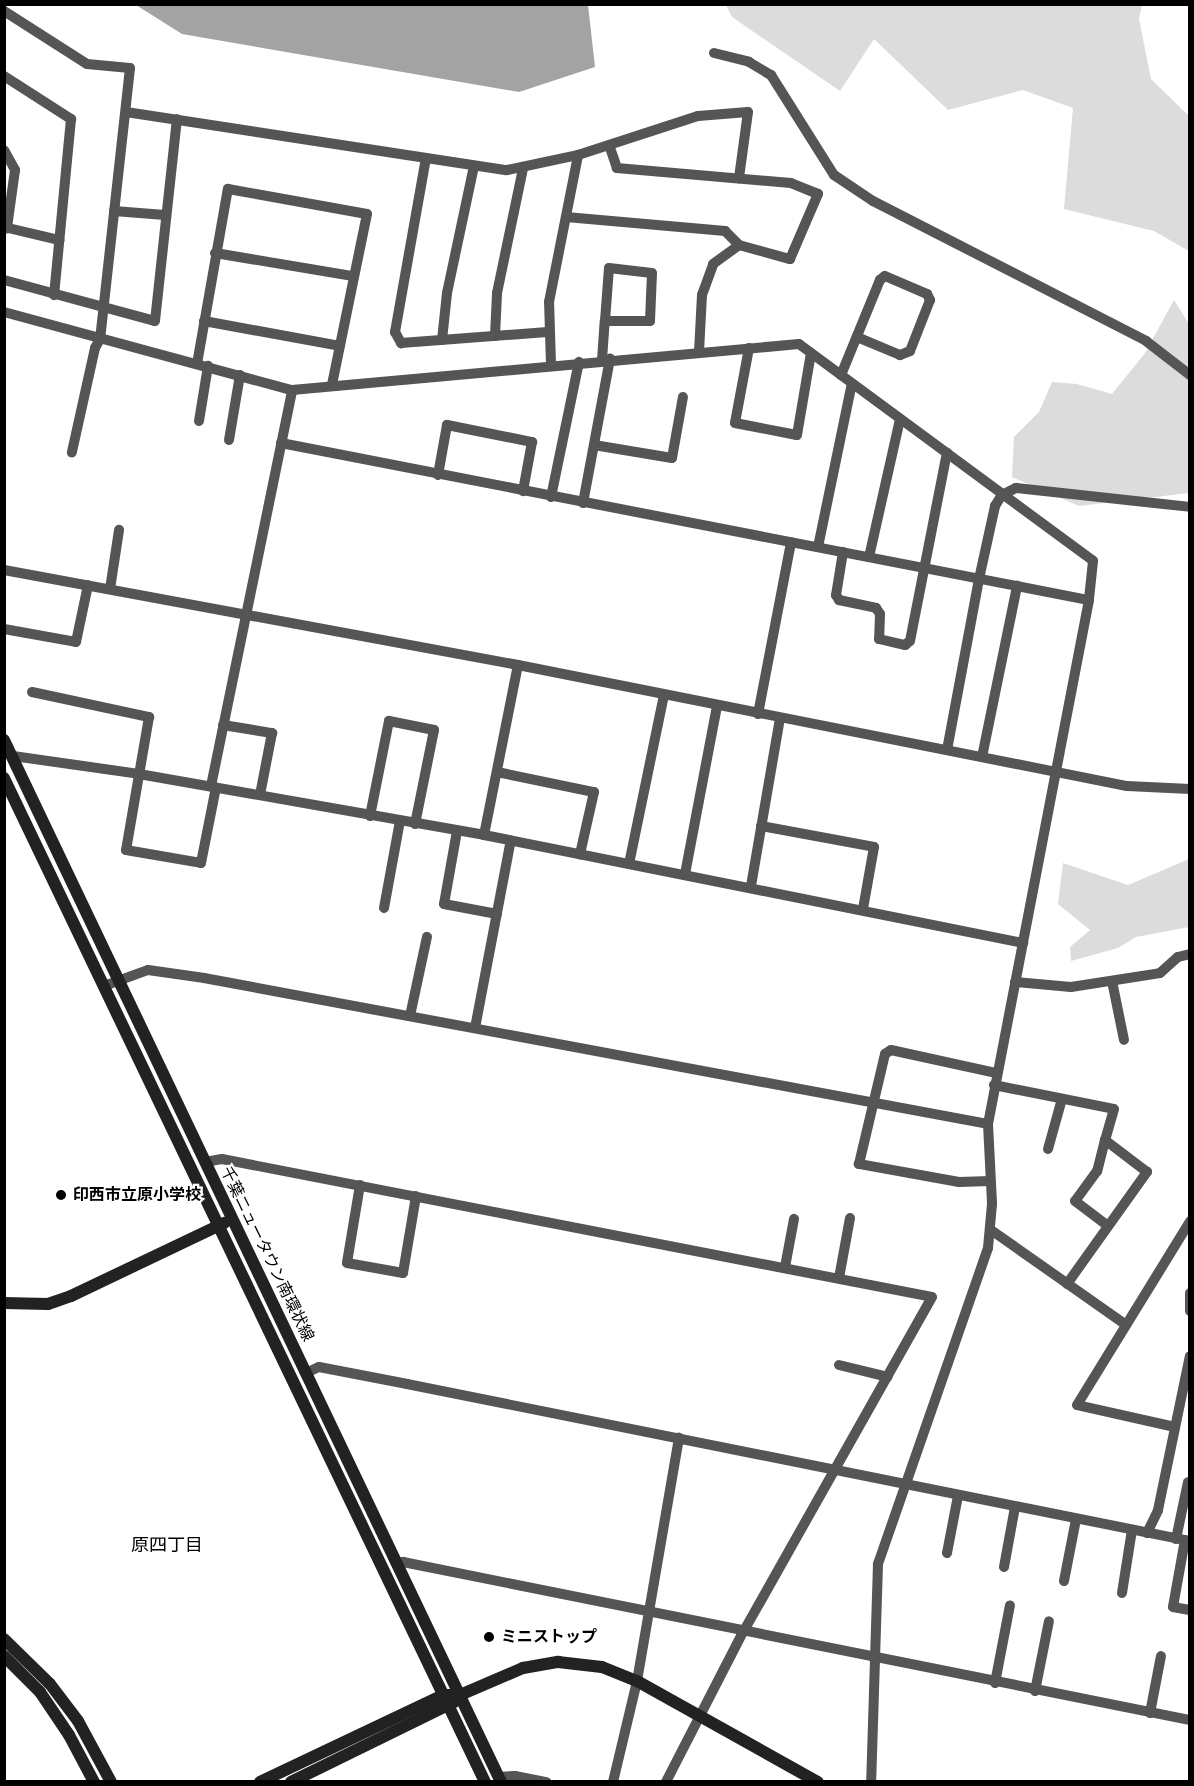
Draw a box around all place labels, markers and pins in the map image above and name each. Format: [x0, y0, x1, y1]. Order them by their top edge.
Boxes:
place label: 印西市立原小学校 [73, 1185, 201, 1205]
marker: 印西市立原小学校 [54, 1188, 68, 1202]
place label: ミニストップ [501, 1627, 597, 1647]
marker: ミニストップ [482, 1630, 496, 1644]

